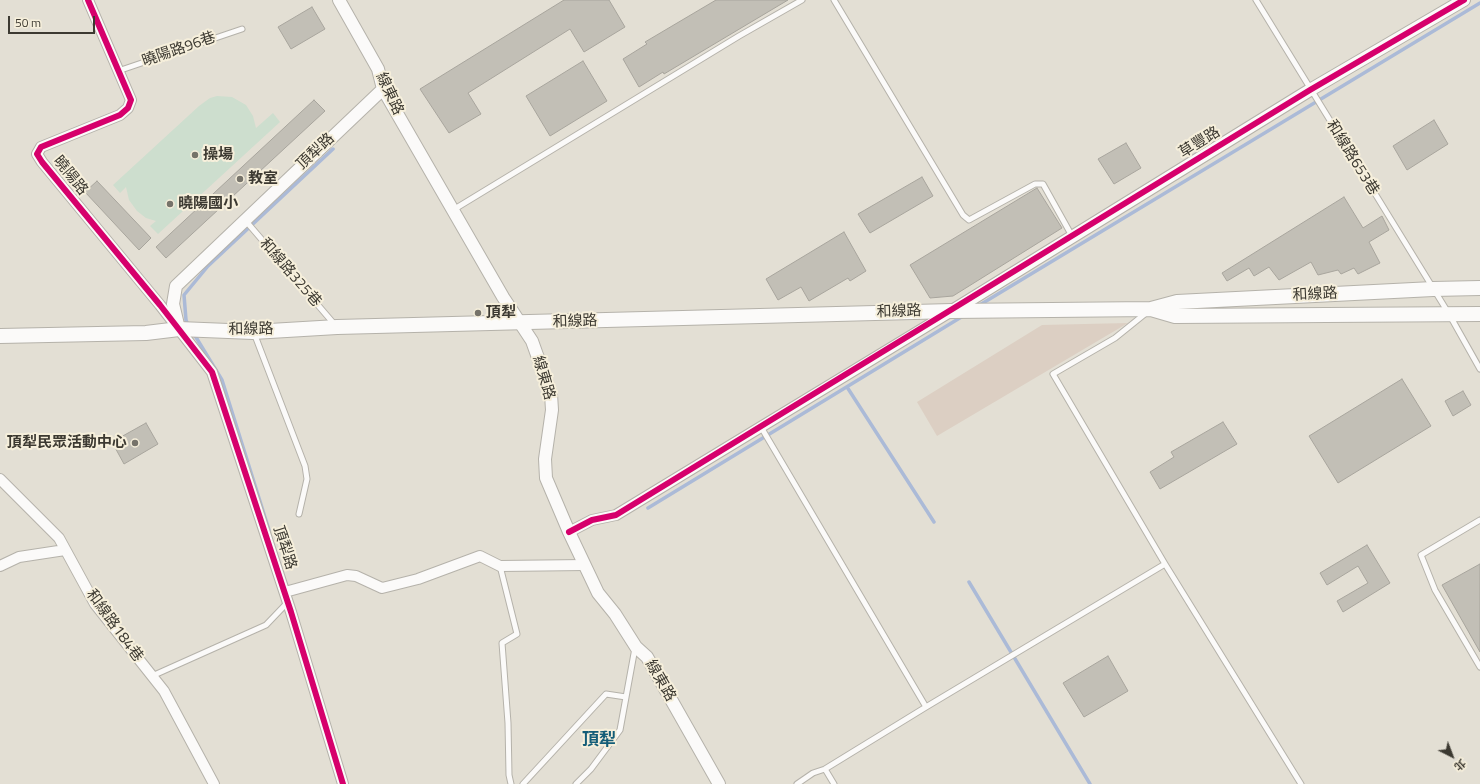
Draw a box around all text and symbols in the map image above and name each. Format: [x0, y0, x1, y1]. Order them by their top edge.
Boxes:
scale bar [10, 8, 97, 34]
text: 50 m [15, 13, 41, 32]
street label: 曉陽路96巷 [140, 29, 218, 71]
street label: 線東路 [371, 70, 407, 118]
street label: 和線路653巷 [1322, 117, 1382, 199]
street label: 草豐路 [1176, 123, 1224, 163]
street label: 頂犁路 [293, 130, 339, 174]
place label: 操場 [203, 146, 233, 164]
marker: 操場 [190, 150, 200, 160]
street label: 曉陽路 [49, 153, 91, 199]
place label: 教室 [248, 170, 278, 188]
marker: 教室 [235, 174, 245, 184]
place label: 曉陽國小 [178, 195, 238, 213]
marker: 曉陽國小 [165, 199, 175, 209]
street label: 和線路325巷 [255, 235, 325, 311]
street label: 和線路 [1292, 285, 1338, 305]
street label: 和線路 [876, 302, 922, 322]
place label: 頂犁 [486, 304, 516, 322]
marker: 頂犁 [473, 308, 483, 318]
street label: 和線路 [552, 312, 598, 332]
street label: 和線路 [228, 321, 274, 339]
street label: 線東路 [528, 354, 558, 402]
place label: 頂犁民眾活動中心 [7, 434, 127, 452]
marker: 頂犁民眾活動中心 [130, 438, 140, 448]
street label: 頂犁路 [268, 524, 300, 572]
street label: 和線路184巷 [82, 586, 146, 666]
street label: 線東路 [641, 657, 679, 705]
district label: 頂犁 [582, 731, 616, 751]
north arrow [1432, 736, 1472, 776]
text: 北 [1451, 755, 1469, 775]

